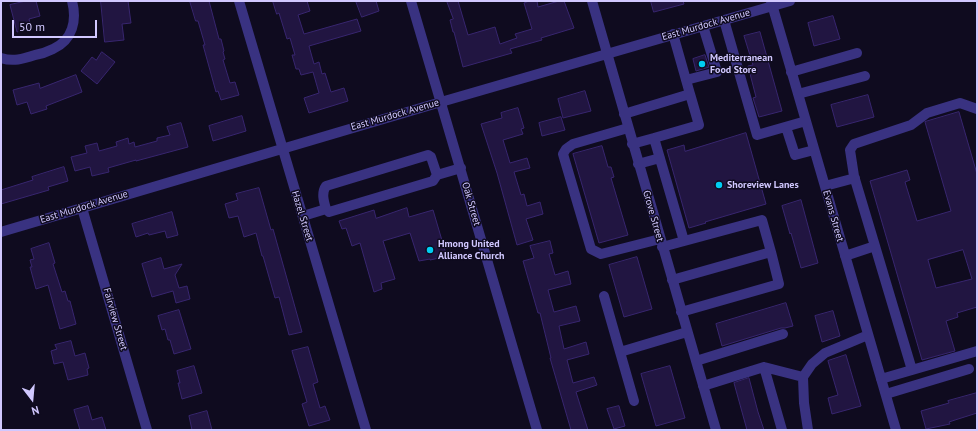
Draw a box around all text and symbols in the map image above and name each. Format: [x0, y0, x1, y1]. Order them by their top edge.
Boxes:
street label: East Murdock Avenue [660, 7, 752, 43]
scale bar [14, 12, 99, 38]
text: 50 m [19, 19, 45, 34]
place label: Mediterranean Food Store [710, 52, 773, 76]
marker: Mediterranean Food Store [697, 59, 707, 69]
street label: East Murdock Avenue [349, 97, 441, 133]
place label: Shoreview Lanes [727, 179, 799, 191]
marker: Shoreview Lanes [714, 180, 724, 190]
street label: Oak Street [459, 181, 483, 227]
street label: East Murdock Avenue [39, 188, 129, 226]
street label: Hazel Street [289, 189, 315, 243]
street label: Grove Street [640, 189, 666, 243]
street label: Evans Street [820, 189, 846, 243]
place label: Hmong United Alliance Church [438, 238, 505, 262]
marker: Hmong United Alliance Church [425, 245, 435, 255]
street label: Fairview Street [100, 286, 130, 352]
north arrow [12, 379, 52, 419]
text: N [30, 403, 41, 418]

